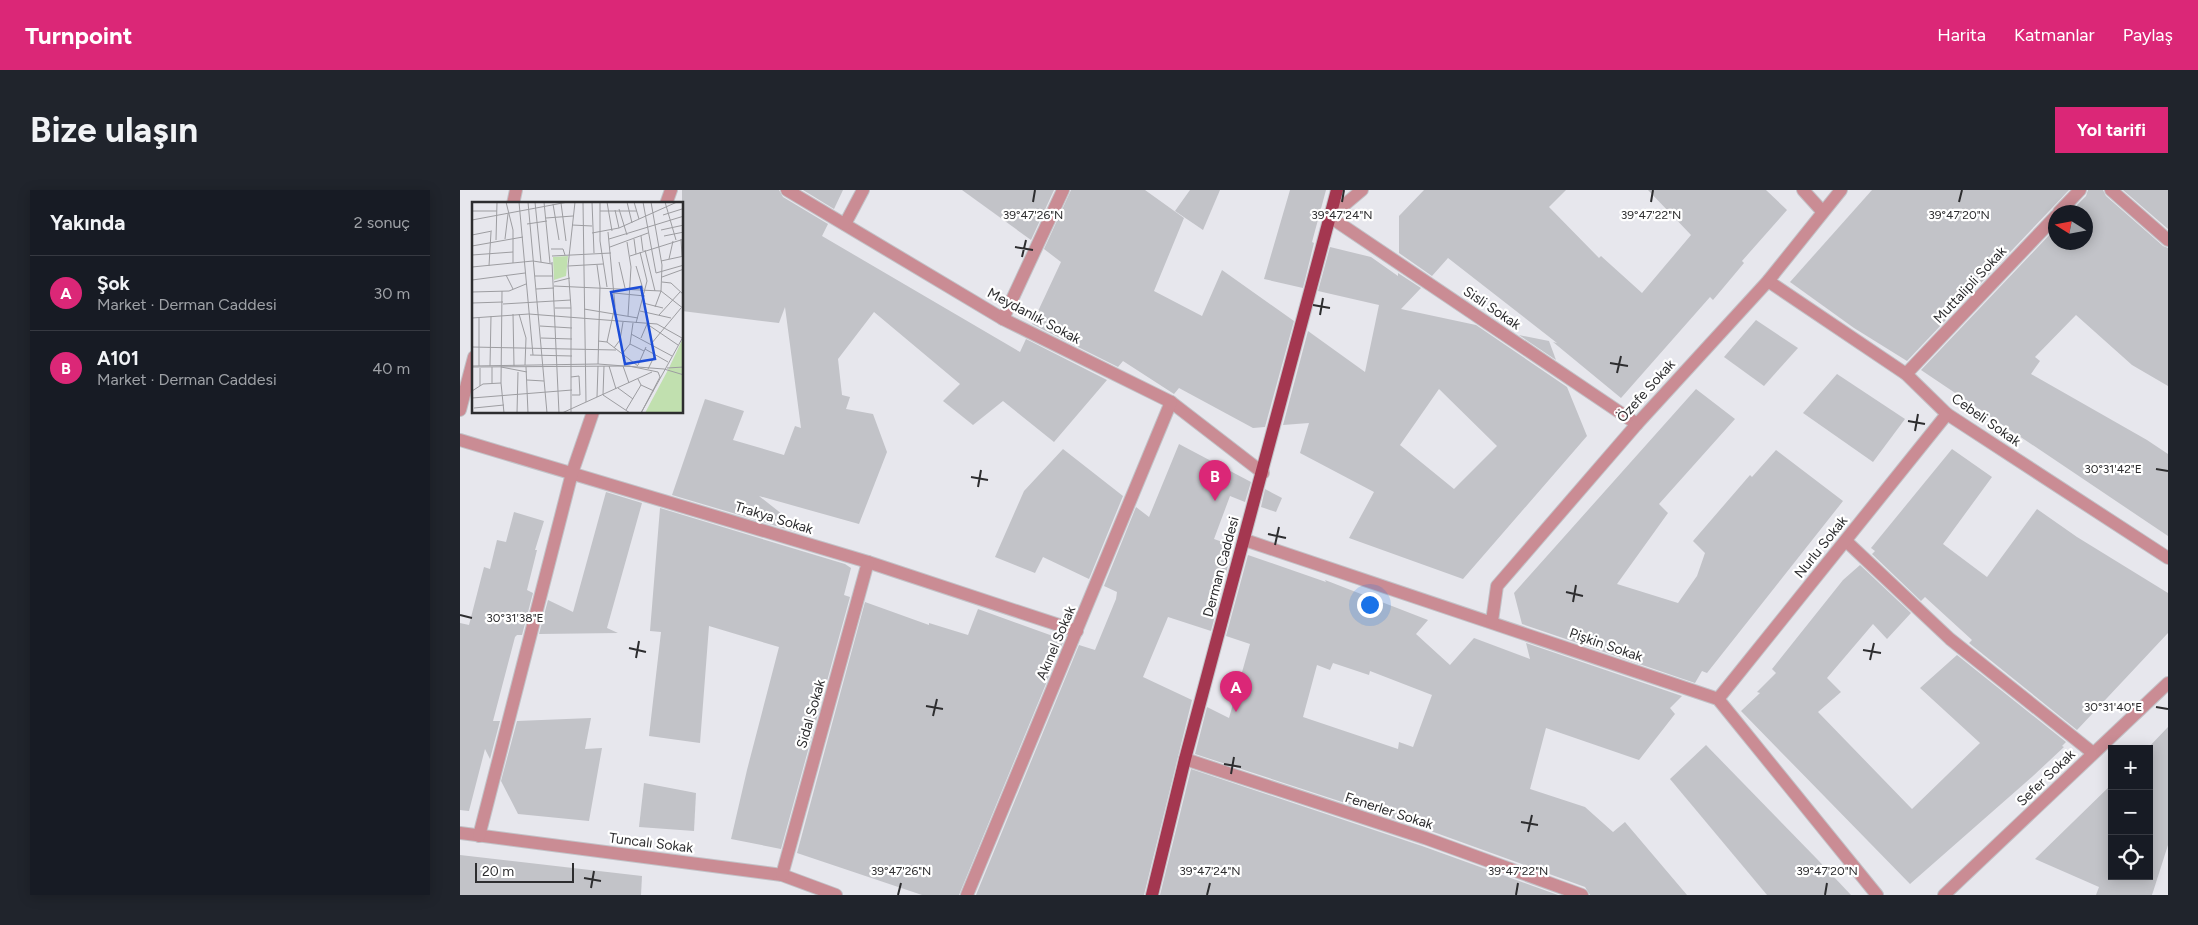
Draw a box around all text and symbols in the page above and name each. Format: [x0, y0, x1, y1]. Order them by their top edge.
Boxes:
text: Turnpoint [25, 21, 132, 50]
text: Harita [1937, 24, 1986, 46]
text: Katmanlar [2014, 24, 2095, 46]
text: Paylaş [2123, 24, 2173, 46]
button: Yol tarifi [2055, 107, 2168, 153]
text: Bize ulaşın [30, 109, 198, 151]
inset map [472, 202, 684, 414]
north arrow [2048, 205, 2093, 250]
text: 39°47'26"N [1003, 208, 1063, 222]
text: 39°47'24"N [1311, 208, 1373, 222]
text: 39°47'22"N [1621, 208, 1681, 222]
text: 39°47'20"N [1928, 208, 1990, 222]
text: Yakında [50, 210, 125, 235]
text: 2 sonuç [354, 213, 410, 232]
street label: Muttalipli Sokak [1930, 243, 2010, 327]
text: Şok [97, 272, 130, 295]
street label: Sisli Sokak [1460, 283, 1524, 333]
text: A [60, 284, 72, 303]
text: 30 m [373, 284, 410, 303]
street label: Meydanlık Sokak [984, 284, 1084, 348]
text: Market · Derman Caddesi [97, 295, 277, 314]
text: A101 [97, 347, 139, 370]
street label: Özefe Sokak [1613, 356, 1679, 426]
text: B [61, 359, 71, 378]
text: 40 m [372, 359, 410, 378]
text: Market · Derman Caddesi [97, 370, 277, 389]
street label: Cebeli Sokak [1948, 390, 2024, 450]
pin: B [1199, 460, 1231, 501]
text: 30°31'42"E [2084, 462, 2142, 476]
street label: Trakya Sokak [733, 498, 815, 538]
street label: Nurlu Sokak [1791, 512, 1851, 581]
street label: Derman Caddesi [1199, 515, 1243, 619]
your location [1357, 592, 1383, 618]
street label: Akınel Sokak [1033, 603, 1079, 683]
text: 30°31'38"E [486, 611, 544, 625]
street label: Pişkin Sokak [1567, 625, 1645, 666]
pin: A [1220, 671, 1252, 712]
street label: Sidal Sokak [793, 677, 829, 750]
text: 30°31'40"E [2084, 700, 2142, 714]
map controls [2108, 745, 2153, 880]
button: + [2108, 745, 2153, 790]
street label: Sefer Sokak [2013, 746, 2079, 810]
street label: Fenerler Sokak [1343, 789, 1435, 833]
button: − [2108, 790, 2153, 835]
street label: Tuncalı Sokak [608, 829, 694, 857]
button: locate [2108, 835, 2153, 880]
scale bar [475, 860, 574, 883]
text: 20 m [482, 863, 514, 880]
text: 39°47'26"N [871, 864, 931, 878]
text: 39°47'24"N [1179, 864, 1241, 878]
text: 39°47'22"N [1488, 864, 1548, 878]
text: 39°47'20"N [1796, 864, 1858, 878]

